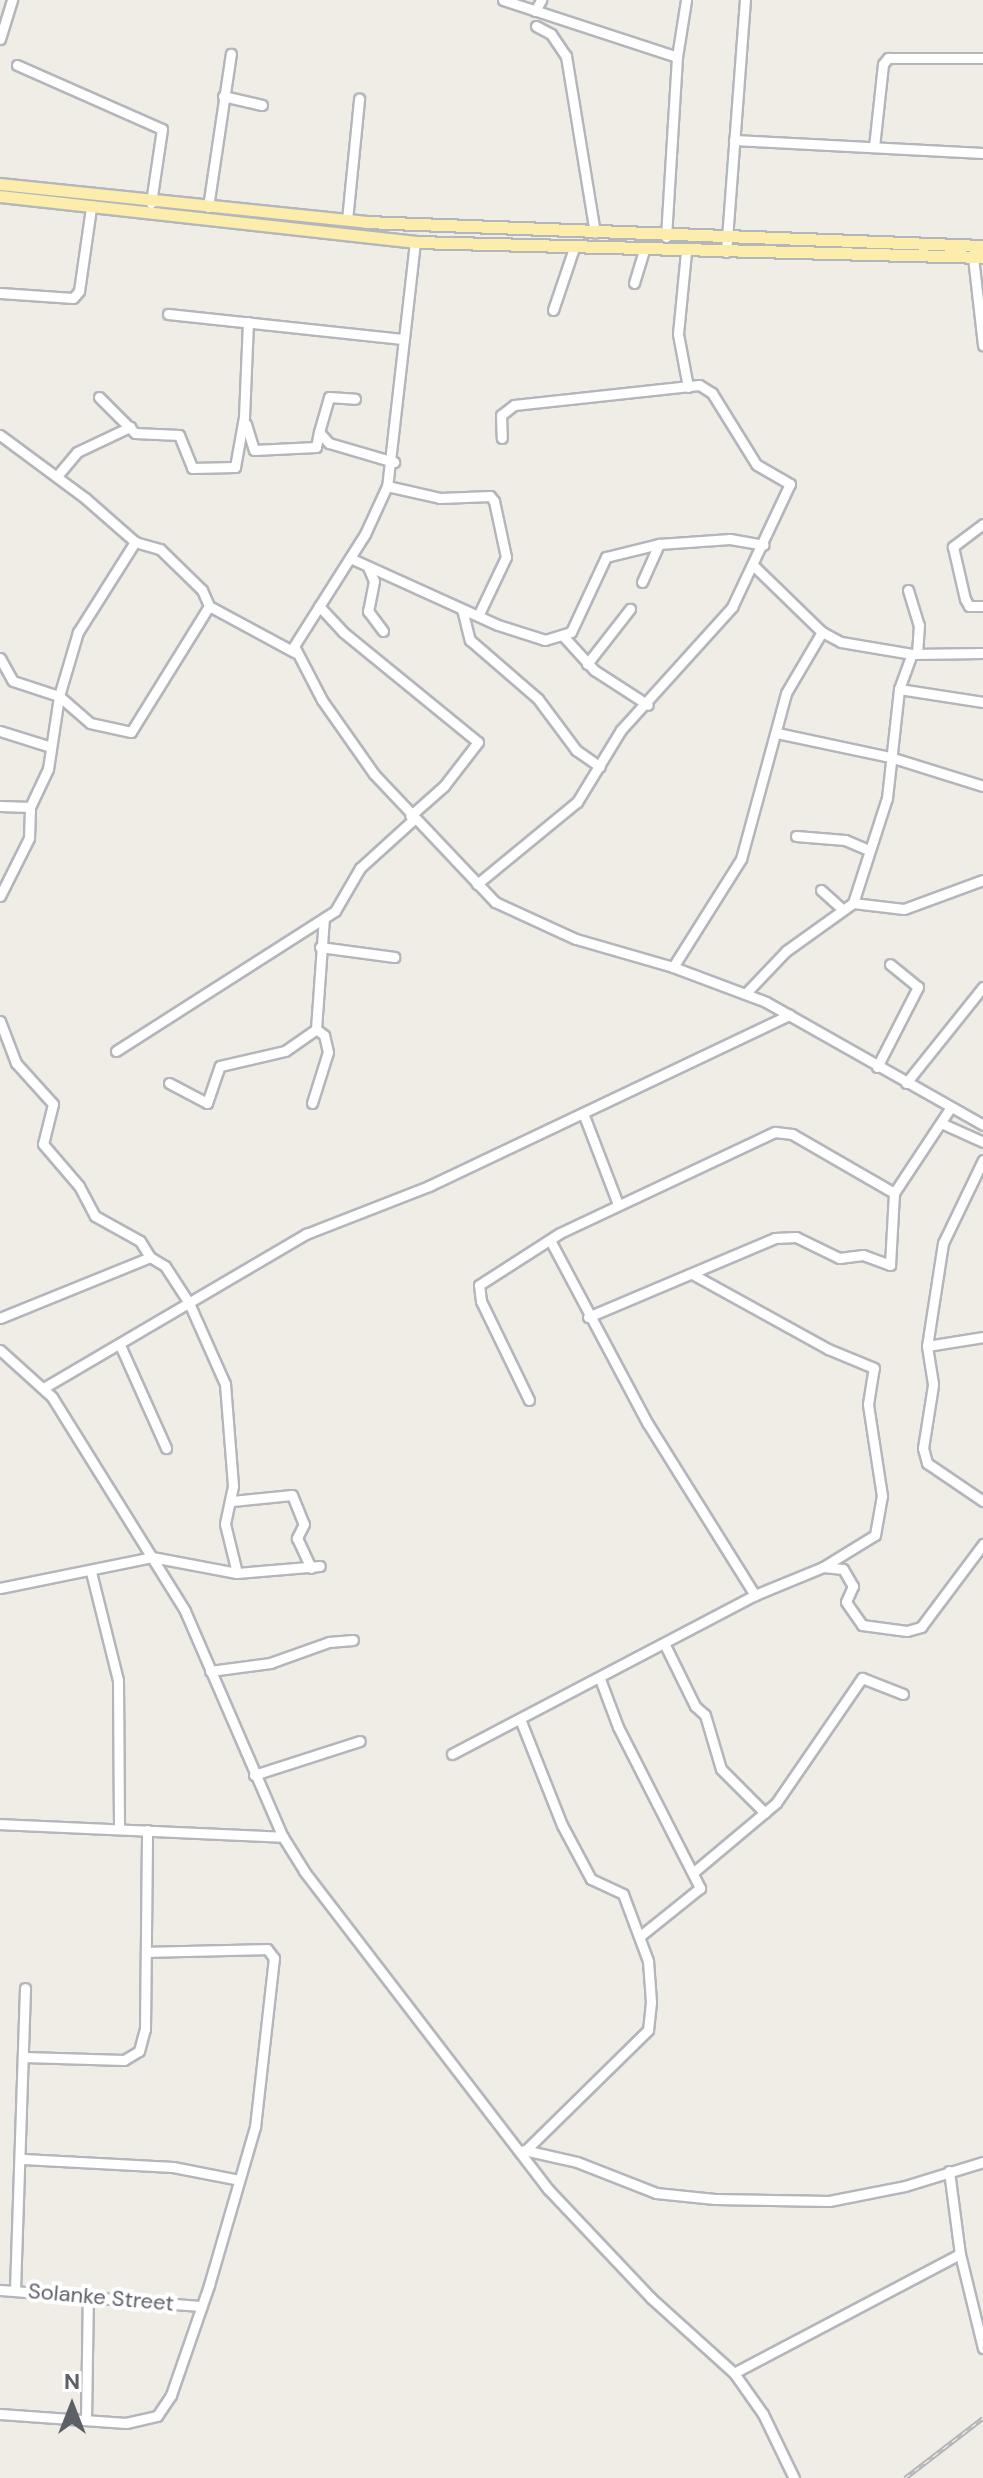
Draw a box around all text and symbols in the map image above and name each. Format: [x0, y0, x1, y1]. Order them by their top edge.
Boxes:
street label: Solanke Street [27, 2277, 175, 2317]
north arrow [32, 2366, 112, 2446]
text: N [64, 2367, 80, 2396]

